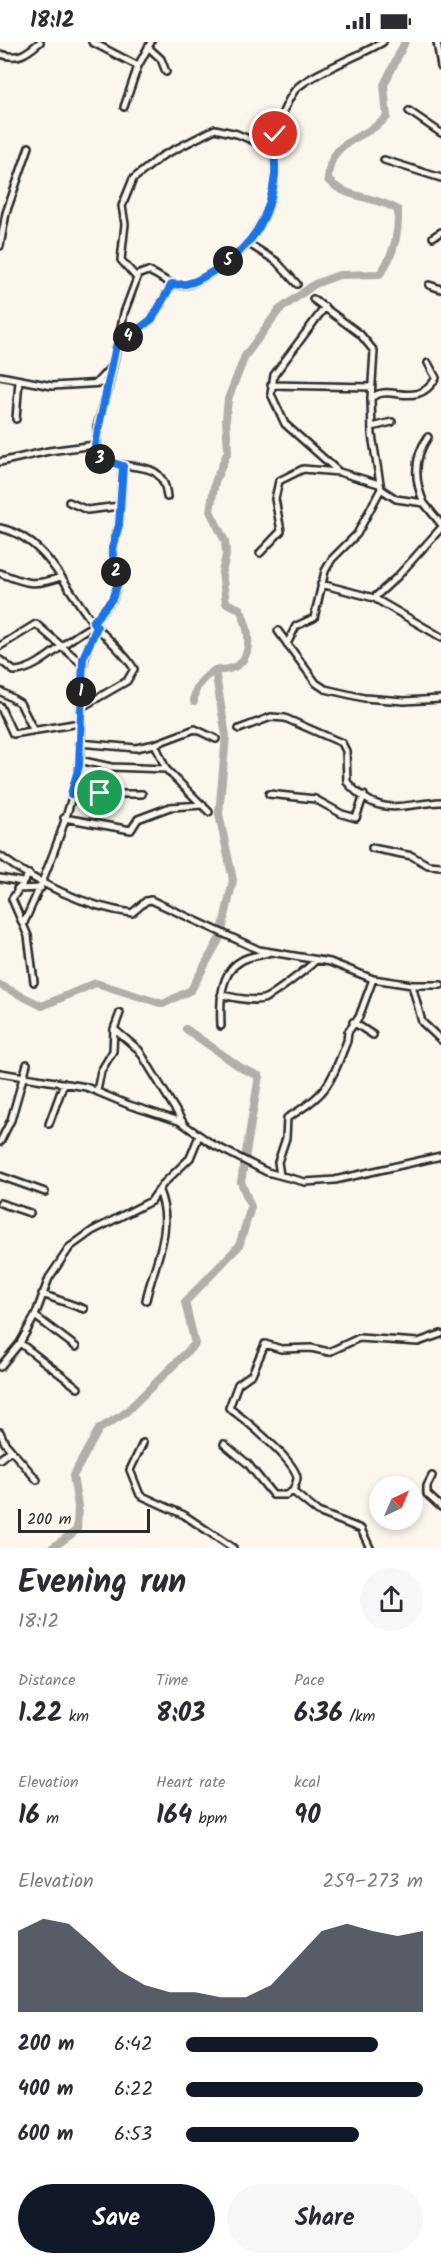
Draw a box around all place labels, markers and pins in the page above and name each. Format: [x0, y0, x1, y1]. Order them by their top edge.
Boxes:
pin [249, 108, 300, 159]
pin: 5 [213, 246, 243, 276]
pin: 4 [113, 322, 143, 352]
pin: 3 [85, 444, 115, 474]
pin: 2 [101, 557, 131, 587]
pin: 1 [66, 677, 96, 707]
pin [74, 767, 125, 818]

